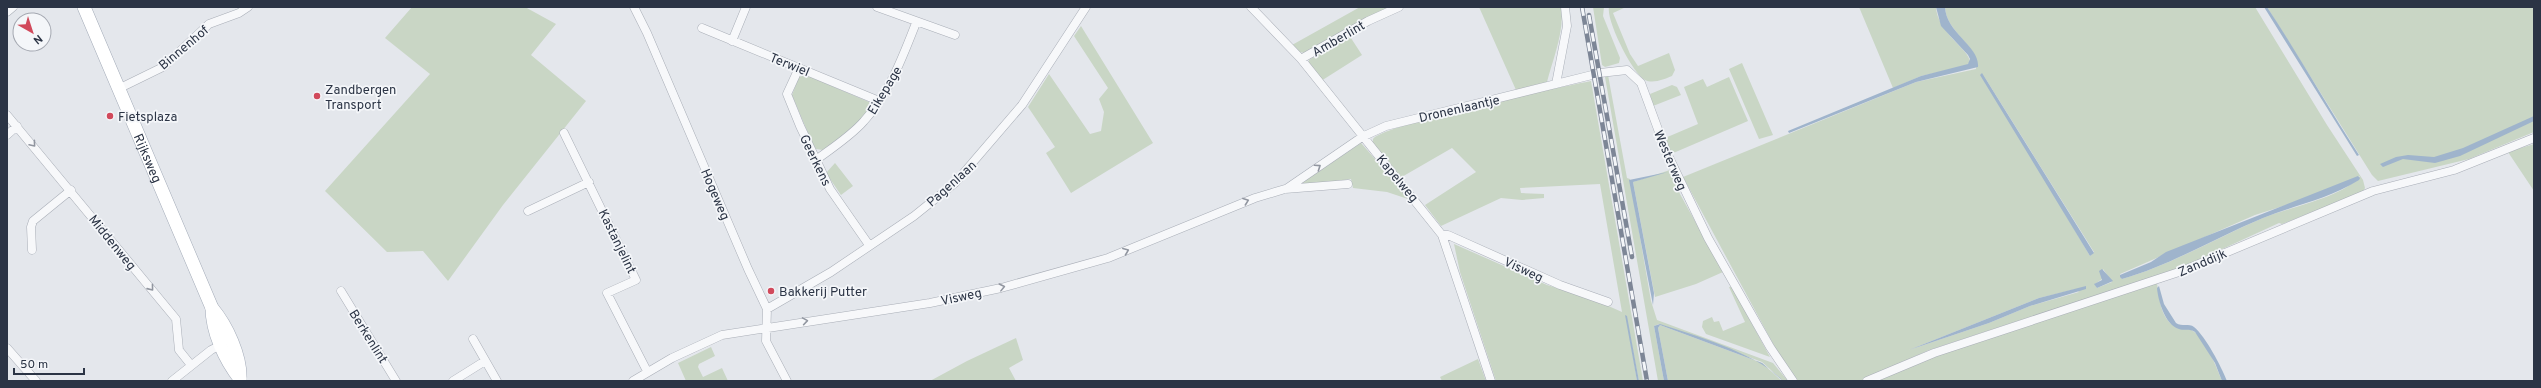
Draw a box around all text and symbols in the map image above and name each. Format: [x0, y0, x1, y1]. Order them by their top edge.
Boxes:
north arrow [12, 12, 52, 52]
street label: Amberlint [1310, 18, 1368, 61]
street label: Binnenhof [156, 23, 213, 74]
text: N [30, 31, 45, 47]
street label: Terwiel [767, 51, 812, 81]
street label: Eikepage [865, 64, 906, 118]
place label: Zandbergen Transport [325, 83, 396, 114]
marker: Zandbergen Transport [312, 91, 322, 101]
street label: Dronenlaantje [1417, 93, 1501, 127]
place label: Fietsplaza [118, 110, 177, 126]
marker: Fietsplaza [105, 111, 115, 121]
street label: Westerweg [1649, 128, 1689, 193]
street label: Rijksweg [129, 132, 164, 186]
street label: Geerkens [795, 132, 834, 189]
one-way arrow [28, 140, 35, 147]
street label: Kapelweg [1372, 152, 1421, 206]
street label: Pagenlaan [924, 158, 980, 211]
one-way arrow [1313, 165, 1320, 172]
street label: Hogeweg [696, 167, 732, 223]
one-way arrow [1243, 198, 1250, 206]
street label: Kastanjelint [594, 207, 639, 277]
street label: Middenweg [84, 212, 139, 274]
street label: Zanddijk [2176, 246, 2230, 281]
one-way arrow [1123, 247, 1130, 255]
street label: Visweg [1501, 255, 1545, 287]
one-way arrow [146, 283, 153, 291]
one-way arrow [998, 284, 1005, 292]
place label: Bakkerij Putter [779, 285, 867, 301]
marker: Bakkerij Putter [766, 286, 776, 296]
street label: Visweg [939, 286, 983, 310]
street label: Berkenlint [344, 307, 390, 367]
one-way arrow [802, 317, 808, 326]
scale bar [14, 350, 84, 376]
text: 50 m [20, 357, 48, 373]

